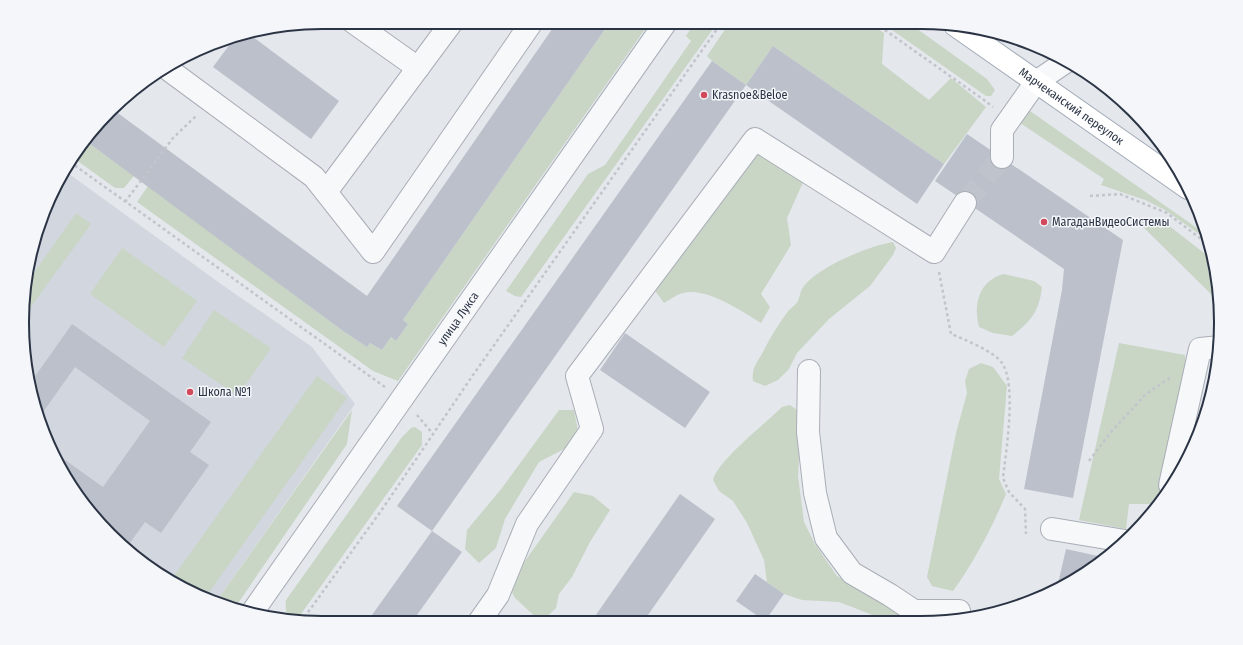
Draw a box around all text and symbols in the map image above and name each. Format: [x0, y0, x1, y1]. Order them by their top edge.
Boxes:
street label: Марчеканский переулок [1016, 65, 1127, 148]
place label: Krasnoe&Beloe [712, 88, 788, 102]
marker: Krasnoe&Beloe [699, 90, 709, 100]
place label: МагаданВидеоСистемы [1052, 215, 1169, 229]
marker: МагаданВидеоСистемы [1039, 217, 1049, 227]
street label: улица Лукса [435, 289, 482, 348]
place label: Школа №1 [198, 385, 251, 399]
marker: Школа №1 [185, 387, 195, 397]

